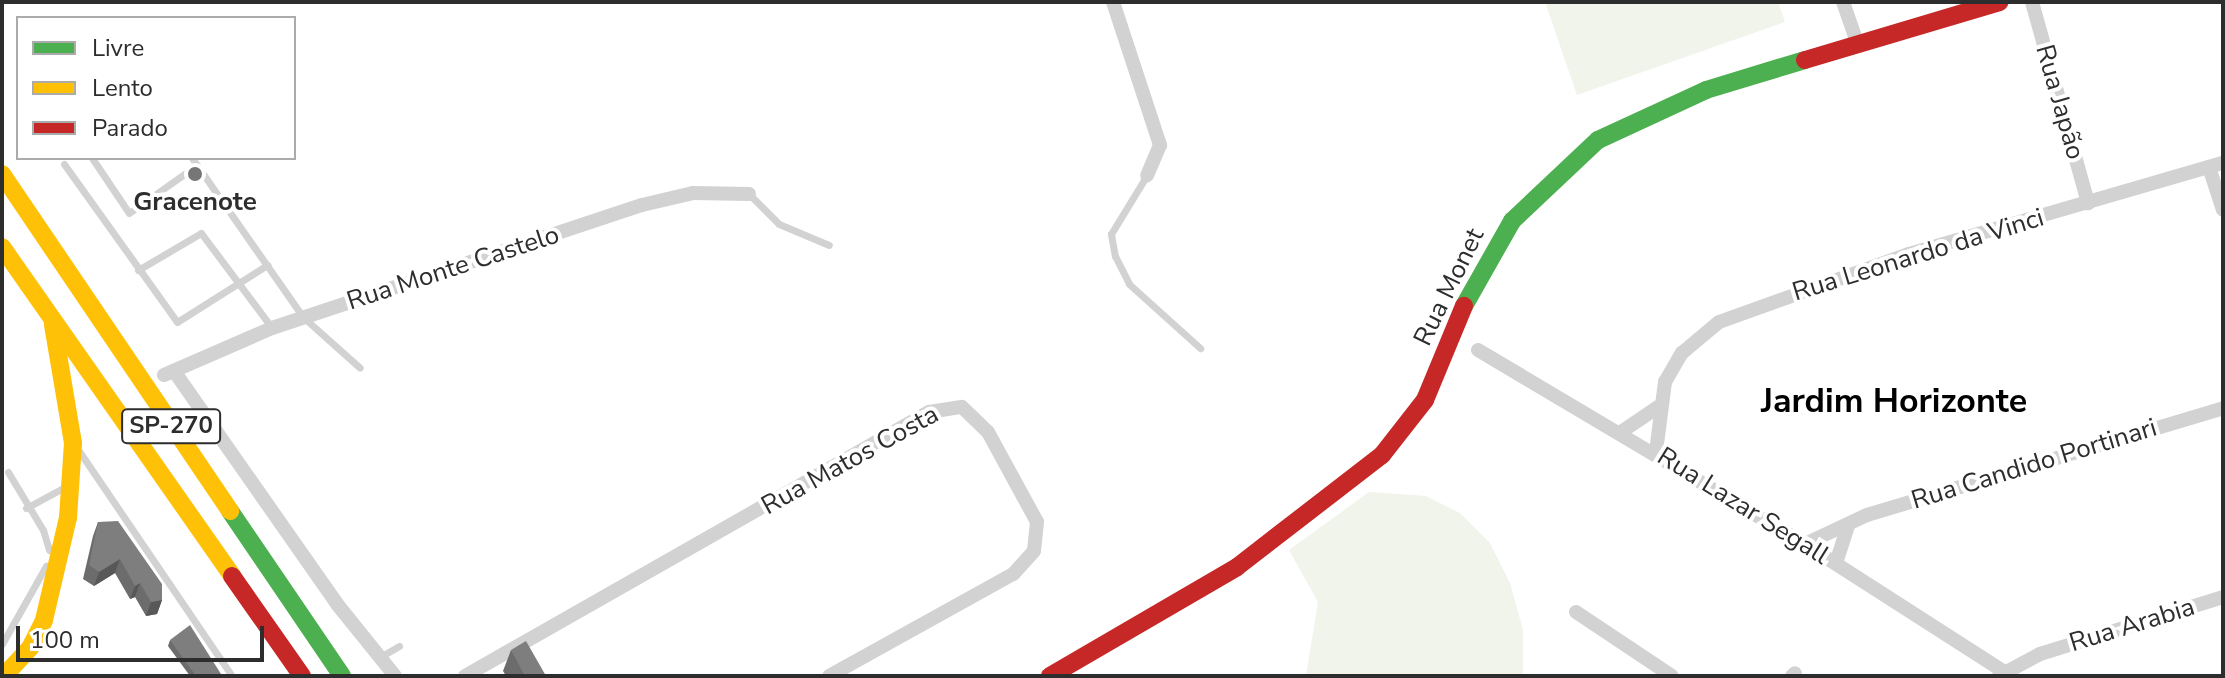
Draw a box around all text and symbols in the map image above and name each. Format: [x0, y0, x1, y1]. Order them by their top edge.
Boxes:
legend [16, 16, 296, 160]
text: Livre [92, 32, 144, 64]
street label: Rua Japão [2029, 41, 2091, 163]
text: Lento [92, 72, 153, 104]
text: Parado [92, 112, 168, 144]
marker: Gracenote [186, 165, 204, 183]
place label: Gracenote [133, 186, 257, 218]
street label: Rua Leonardo da Vinci [1789, 202, 2047, 308]
street label: Rua Monte Castelo [343, 219, 563, 317]
street label: Rua Monet [1407, 223, 1491, 351]
district label: Jardim Horizonte [1761, 382, 2027, 422]
street label: Rua Matos Costa [756, 399, 944, 521]
road number: SP-270 [121, 406, 221, 446]
street label: Rua Candido Portinari [1908, 412, 2160, 516]
street label: Rua Lazar Segall [1652, 441, 1834, 571]
street label: Rua Arabia [2066, 591, 2198, 659]
scale bar [20, 610, 268, 660]
text: 100 m [30, 624, 100, 656]

